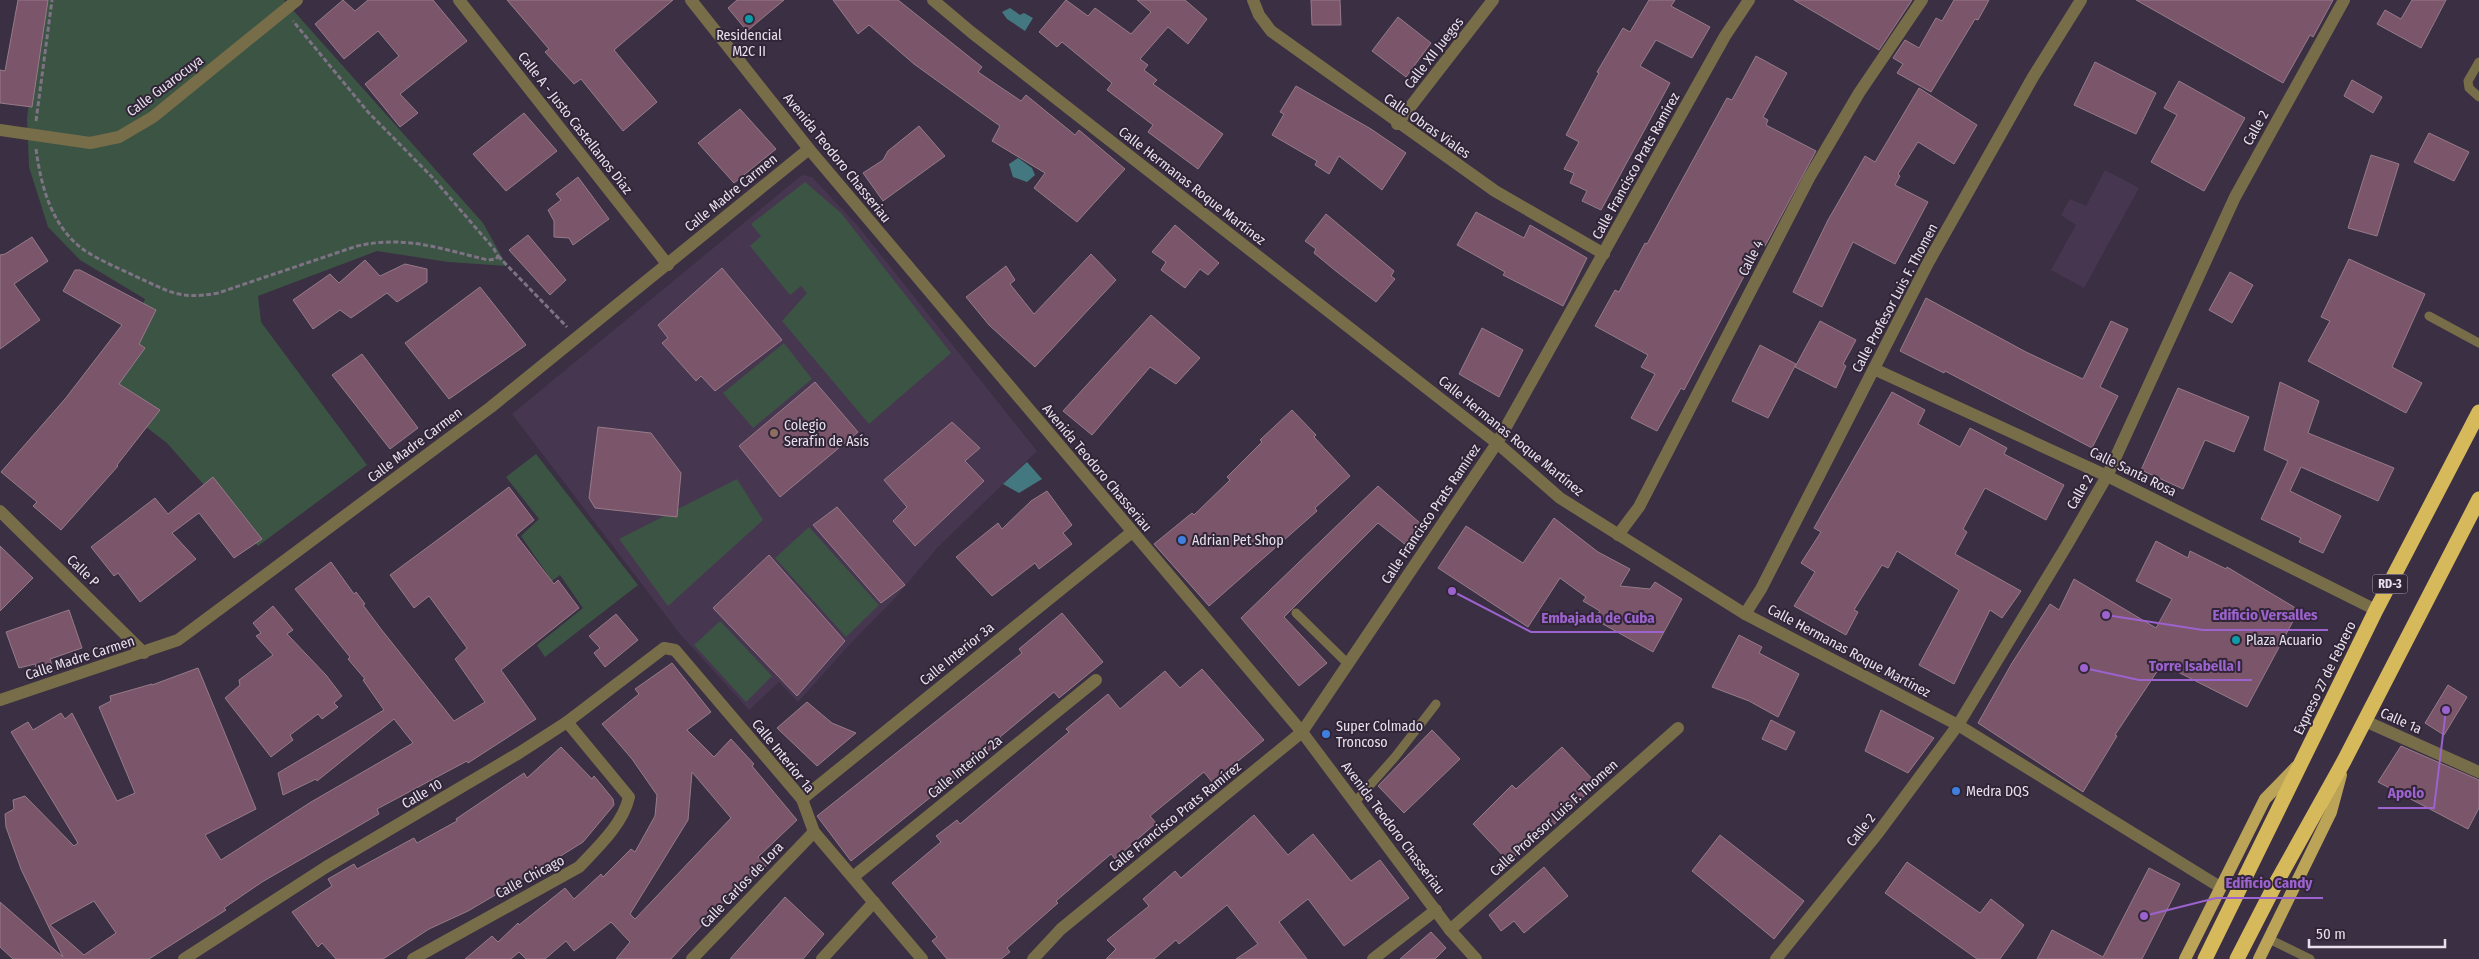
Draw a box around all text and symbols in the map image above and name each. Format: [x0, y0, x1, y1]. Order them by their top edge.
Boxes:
marker: Residencial M2C II [743, 13, 755, 25]
street label: Calle XII Juegos [1401, 14, 1467, 92]
place label: Residencial M2C II [716, 27, 782, 60]
street label: Calle A - Justo Castellanos Díaz [514, 49, 636, 198]
street label: Calle Guarocuya [123, 52, 207, 120]
street label: Calle Francisco Prats Ramírez [1589, 89, 1684, 242]
street label: Avenida Teodoro Chasseriau [780, 90, 894, 226]
street label: Calle Obras Viales [1380, 90, 1474, 162]
street label: Calle 2 [2239, 108, 2273, 148]
street label: Calle Hermanas Roque Martínez [1115, 123, 1269, 249]
street label: Calle Madre Carmen [681, 151, 781, 235]
street label: Calle Profesor Luis F. Thomen [1848, 221, 1942, 375]
street label: Calle 4 [1735, 237, 1767, 279]
street label: Calle Hermanas Roque Martínez [1435, 372, 1587, 500]
street label: Avenida Teodoro Chasseriau [1039, 401, 1155, 535]
street label: Calle Madre Carmen [364, 404, 466, 486]
place label: Colegio Serafín de Asís [784, 417, 869, 450]
marker: Colegio Serafín de Asís [768, 427, 780, 439]
street label: Calle Francisco Prats Ramírez [1378, 440, 1484, 587]
street label: Calle Santa Rosa [2087, 444, 2179, 500]
street label: Calle 2 [2063, 472, 2097, 512]
place label: Adrian Pet Shop [1192, 532, 1284, 549]
marker: Adrian Pet Shop [1176, 534, 1188, 546]
street label: Calle P [63, 551, 103, 591]
road number: RD-3 [2372, 574, 2408, 594]
callout: Edificio Versalles [2203, 600, 2328, 630]
street label: Calle Hermanas Roque Martínez [1765, 601, 1934, 701]
callout: Embajada de Cuba [1531, 602, 1664, 632]
text: Edificio Versalles [2212, 606, 2318, 624]
text: Embajada de Cuba [1541, 609, 1655, 627]
street label: Expreso 27 de Febrero [2290, 618, 2360, 738]
street label: Calle Interior 3a [916, 619, 998, 689]
street label: Calle Madre Carmen [23, 632, 137, 684]
place label: Plaza Acuario [2246, 632, 2322, 649]
marker: Plaza Acuario [2230, 634, 2242, 646]
callout: Torre Isabella I [2139, 650, 2252, 680]
text: Torre Isabella I [2149, 657, 2241, 675]
street label: Calle 1a [2378, 704, 2424, 738]
street label: Calle Interior 1a [748, 716, 818, 796]
place label: Super Colmado Troncoso [1336, 718, 1423, 751]
marker: Super Colmado Troncoso [1320, 728, 1332, 740]
street label: Calle Interior 2a [925, 732, 1006, 802]
street label: Calle Profesor Luis F. Thomen [1486, 756, 1622, 880]
street label: Calle Francisco Prats Ramírez [1105, 758, 1245, 876]
street label: Avenida Teodoro Chasseriau [1338, 758, 1448, 898]
street label: Calle 10 [399, 776, 445, 812]
callout: Apolo [2378, 778, 2434, 808]
place label: Medra DQS [1966, 783, 2029, 800]
text: Apolo [2387, 784, 2424, 802]
marker: Medra DQS [1950, 785, 1962, 797]
street label: Calle 2 [1843, 810, 1879, 850]
street label: Calle Carlos de Lora [697, 839, 787, 931]
street label: Calle Chicago [493, 852, 567, 902]
callout: Edificio Candy [2216, 868, 2323, 898]
text: Edificio Candy [2226, 874, 2313, 892]
scale bar [2309, 916, 2445, 948]
text: 50 m [2316, 925, 2346, 943]

